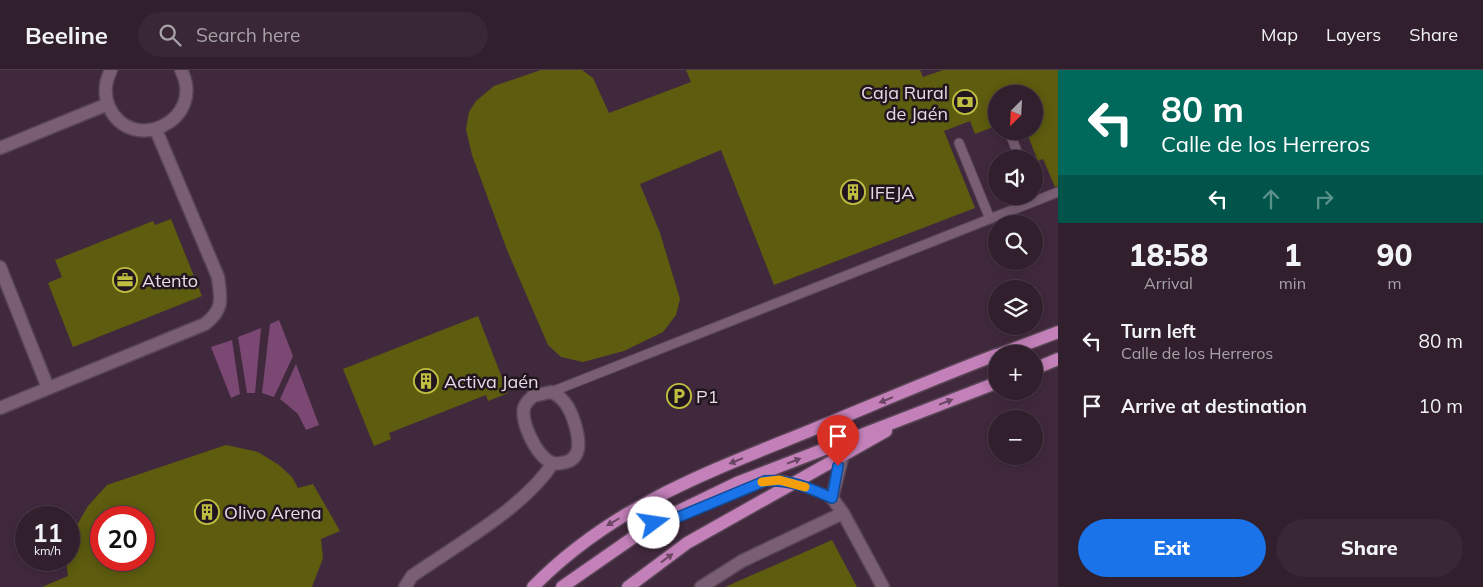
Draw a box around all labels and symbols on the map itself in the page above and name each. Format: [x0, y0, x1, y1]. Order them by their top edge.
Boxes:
place label: Caja Rural de Jaén [861, 81, 948, 125]
north arrow [988, 85, 1042, 140]
bank icon: Caja Rural de Jaén [952, 89, 978, 115]
building icon: IFEJA [840, 179, 866, 205]
place label: IFEJA [870, 181, 915, 204]
office icon: Atento [112, 267, 138, 293]
place label: Atento [142, 269, 198, 292]
building icon: Activa Jaén [413, 368, 439, 394]
place label: Activa Jaén [444, 370, 539, 393]
parking icon: P1 [666, 383, 692, 409]
place label: P1 [696, 385, 719, 408]
one-way arrow [879, 396, 893, 404]
one-way arrow [938, 398, 953, 405]
pin [817, 415, 859, 466]
one-way arrow [787, 456, 801, 464]
one-way arrow [729, 457, 743, 465]
position arrow [627, 496, 679, 548]
building icon: Olivo Arena [194, 499, 220, 525]
place label: Olivo Arena [224, 501, 322, 524]
speed limit sign: 20 [90, 506, 155, 571]
one-way arrow [606, 518, 619, 527]
one-way arrow [660, 553, 674, 563]

